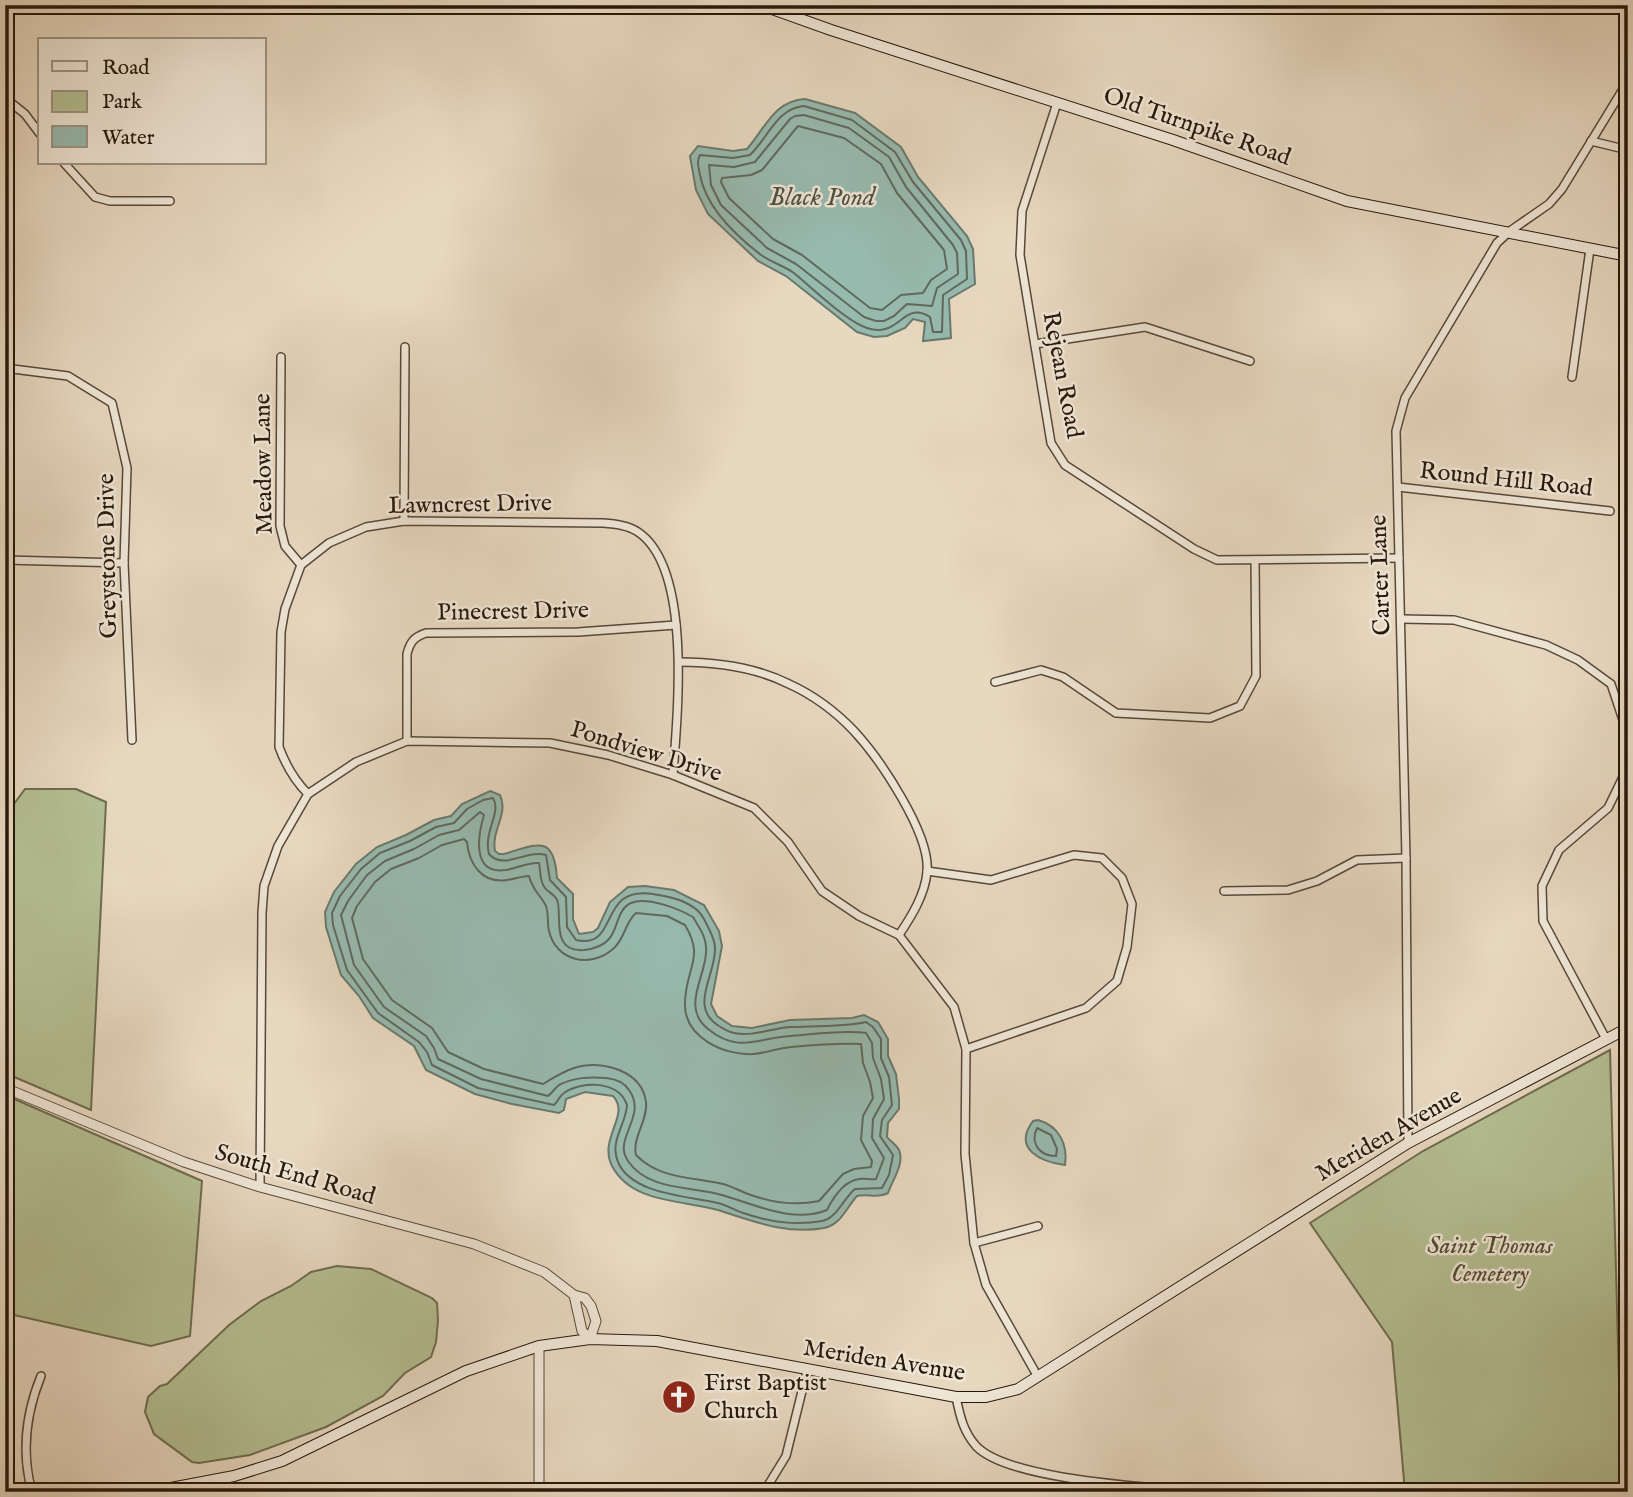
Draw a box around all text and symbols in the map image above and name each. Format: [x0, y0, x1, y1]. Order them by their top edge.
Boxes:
legend [38, 38, 266, 164]
text: Road [102, 55, 150, 82]
street label: Old Turnpike Road [1099, 80, 1295, 174]
text: Park [102, 89, 143, 116]
text: Water [102, 125, 155, 152]
water label: Black Pond [769, 181, 877, 214]
street label: Rejean Road [1035, 309, 1090, 441]
street label: Meadow Lane [247, 393, 281, 535]
street label: Round Hill Road [1418, 455, 1594, 505]
street label: Greystone Drive [91, 473, 125, 639]
street label: Lawncrest Drive [388, 488, 552, 522]
street label: Carter Lane [1363, 514, 1399, 636]
street label: Pinecrest Drive [437, 595, 589, 629]
street label: Pondview Drive [567, 714, 725, 790]
street label: Meriden Avenue [1310, 1081, 1468, 1189]
street label: South End Road [211, 1137, 379, 1213]
park label: Saint Thomas Cemetery [1427, 1231, 1554, 1290]
street label: Meriden Avenue [801, 1333, 967, 1389]
place label: First Baptist Church [704, 1368, 827, 1427]
church icon: First Baptist Church [660, 1378, 698, 1416]

